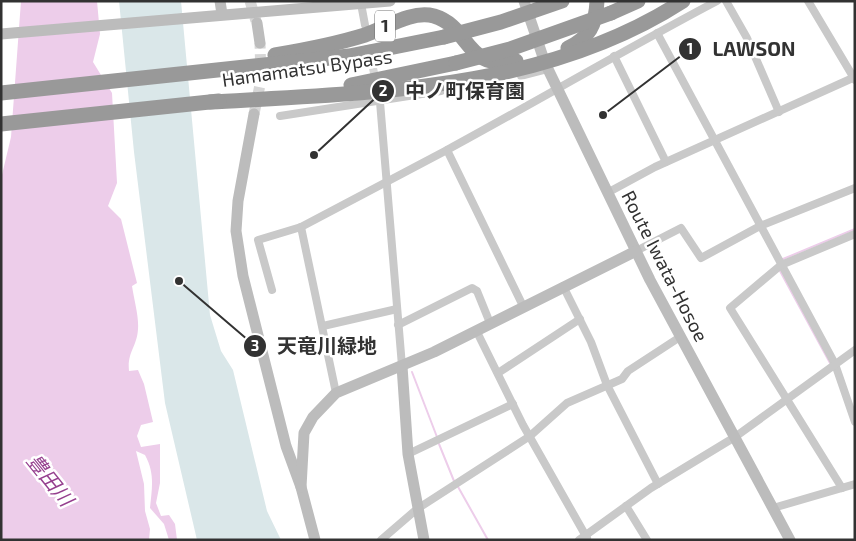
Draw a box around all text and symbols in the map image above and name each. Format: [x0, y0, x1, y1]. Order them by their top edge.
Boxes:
road number: 1 [375, 10, 395, 42]
callout: LAWSON [677, 31, 805, 66]
text: LAWSON [713, 36, 795, 60]
text: 1 [687, 39, 693, 57]
street label: Hamamatsu Bypass [220, 44, 394, 91]
callout: 中ノ町保育園 [370, 73, 535, 108]
text: 中ノ町保育園 [405, 78, 525, 102]
text: 2 [379, 81, 388, 99]
street label: Route Iwata-Hosoe [617, 186, 713, 345]
callout: 天竜川緑地 [242, 328, 387, 363]
text: 天竜川緑地 [277, 333, 377, 357]
text: 3 [251, 336, 259, 354]
water label: 豊田川 [23, 449, 80, 512]

